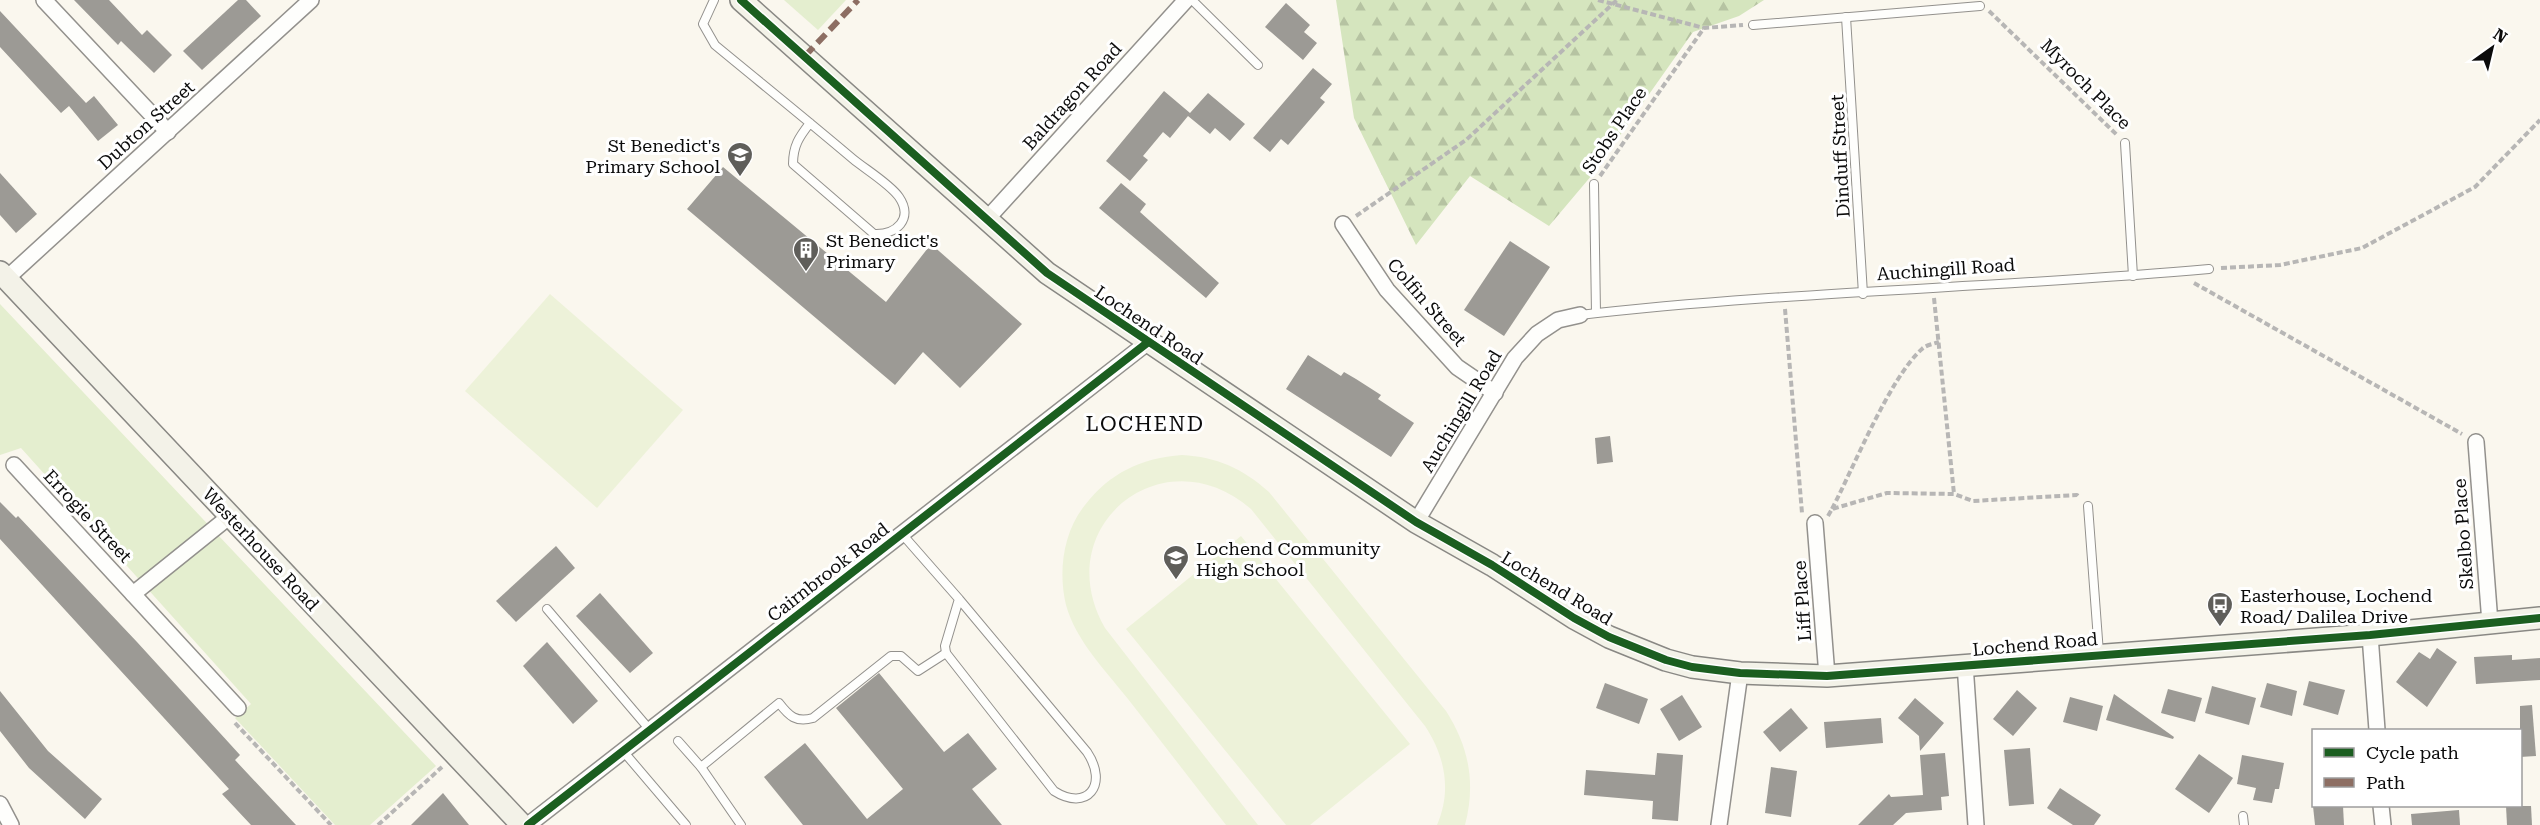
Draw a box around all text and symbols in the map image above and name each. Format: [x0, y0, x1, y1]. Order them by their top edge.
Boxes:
north arrow [2462, 18, 2522, 78]
text: N [2490, 25, 2511, 47]
street label: Myroch Place [2037, 35, 2135, 133]
street label: Baldragon Road [1018, 38, 1126, 154]
street label: Dubton Street [94, 76, 199, 174]
street label: Stobs Place [1577, 83, 1651, 177]
street label: Dinduff Street [1826, 94, 1854, 218]
place label: St Benedict's Primary School [585, 135, 720, 177]
school or university icon: St Benedict's Primary School [725, 140, 755, 178]
place label: St Benedict's Primary [826, 230, 938, 272]
building icon: St Benedict's Primary [791, 235, 821, 273]
street label: Colfin Street [1383, 254, 1471, 350]
street label: Auchingill Road [1876, 254, 2016, 284]
street label: Lochend Road [1091, 281, 1207, 369]
street label: Auchingill Road [1416, 346, 1506, 476]
district label: LOCHEND [1085, 412, 1205, 436]
street label: Errogie Street [40, 465, 136, 567]
street label: Skelbo Place [2449, 478, 2477, 590]
street label: Westerhouse Road [198, 483, 324, 615]
street label: Cairnbrook Road [763, 518, 893, 626]
place label: Lochend Community High School [1196, 538, 1381, 580]
school or university icon: Lochend Community High School [1161, 543, 1191, 581]
street label: Lochend Road [1498, 547, 1617, 630]
street label: Liff Place [1789, 560, 1815, 642]
place label: Easterhouse, Lochend Road/ Dalilea Drive [2240, 585, 2433, 627]
bus stop icon: Easterhouse, Lochend Road/ Dalilea Drive [2205, 590, 2235, 628]
street label: Lochend Road [1971, 628, 2099, 660]
legend [2312, 729, 2522, 807]
text: Cycle path [2366, 742, 2459, 763]
text: Path [2366, 772, 2405, 793]

